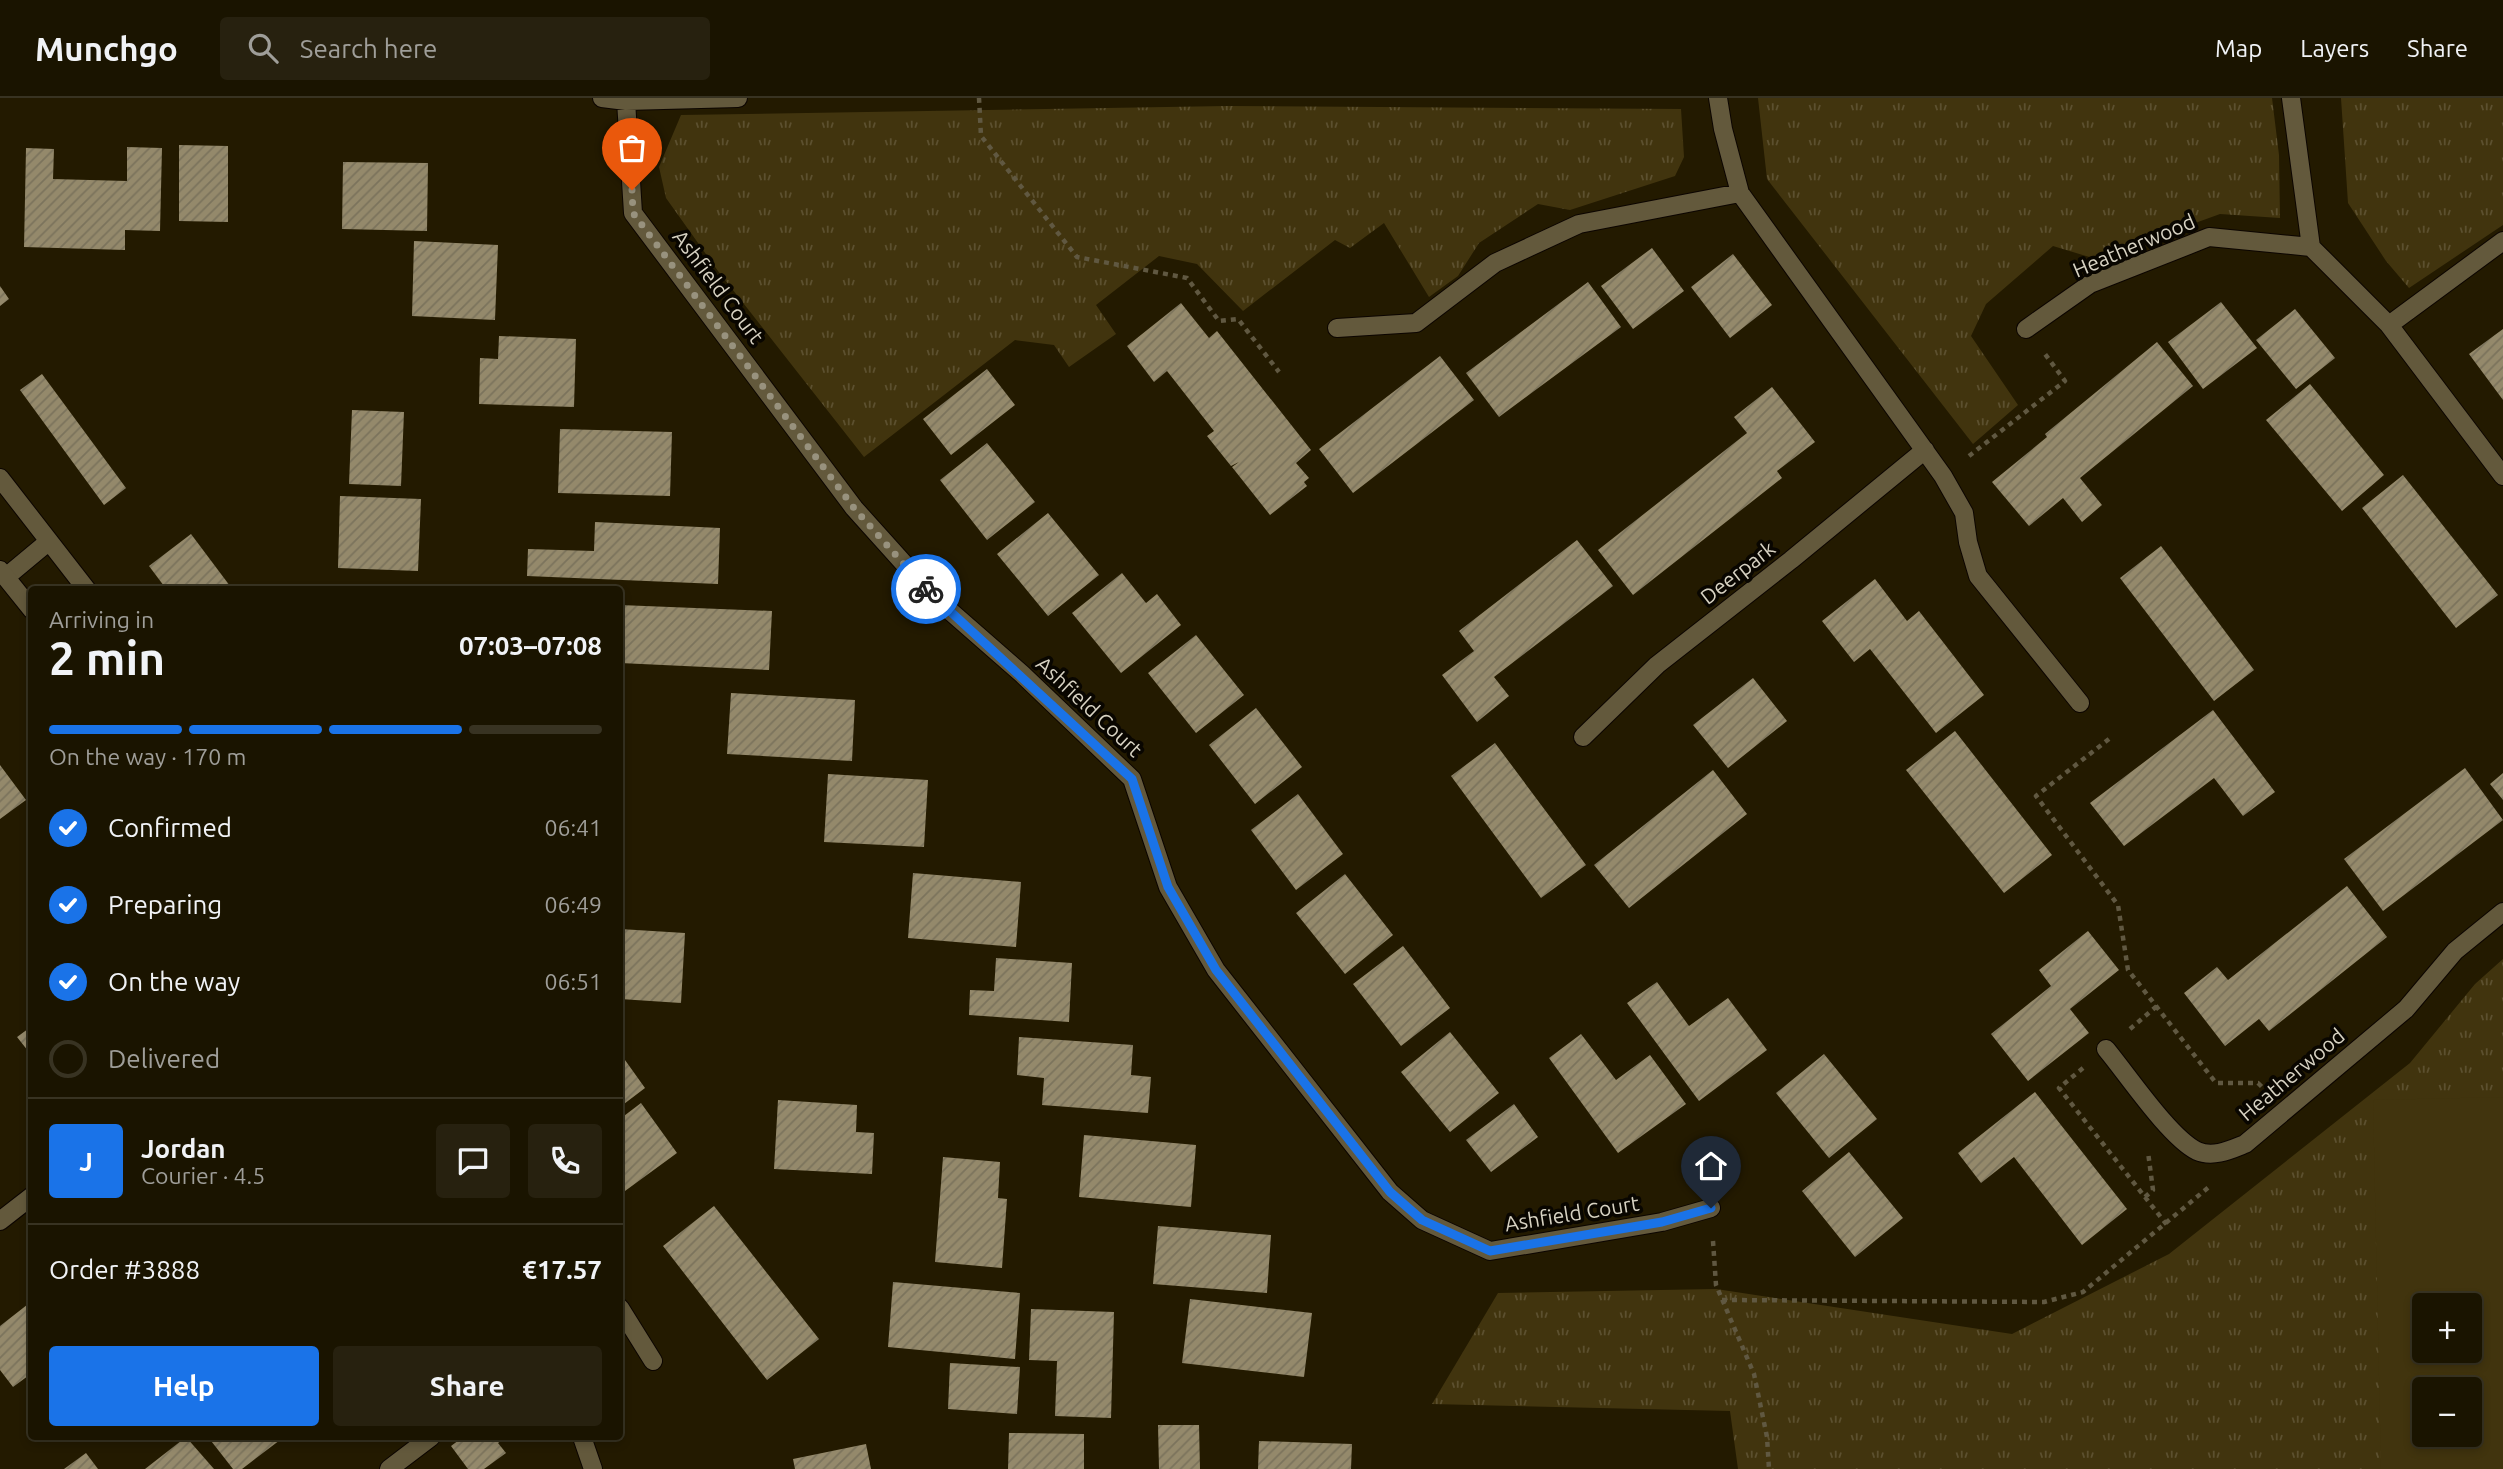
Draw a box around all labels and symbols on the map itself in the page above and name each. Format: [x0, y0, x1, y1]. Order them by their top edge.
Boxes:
pin [602, 118, 662, 190]
street label: Heatherwood [2069, 209, 2198, 282]
street label: Ashfield Court [668, 225, 769, 348]
street label: Deerpark [1695, 536, 1780, 609]
courier [891, 554, 961, 624]
street label: Ashfield Court [1032, 651, 1147, 761]
street label: Heatherwood [2234, 1023, 2349, 1125]
pin [1681, 1136, 1741, 1208]
street label: Ashfield Court [1503, 1191, 1641, 1235]

